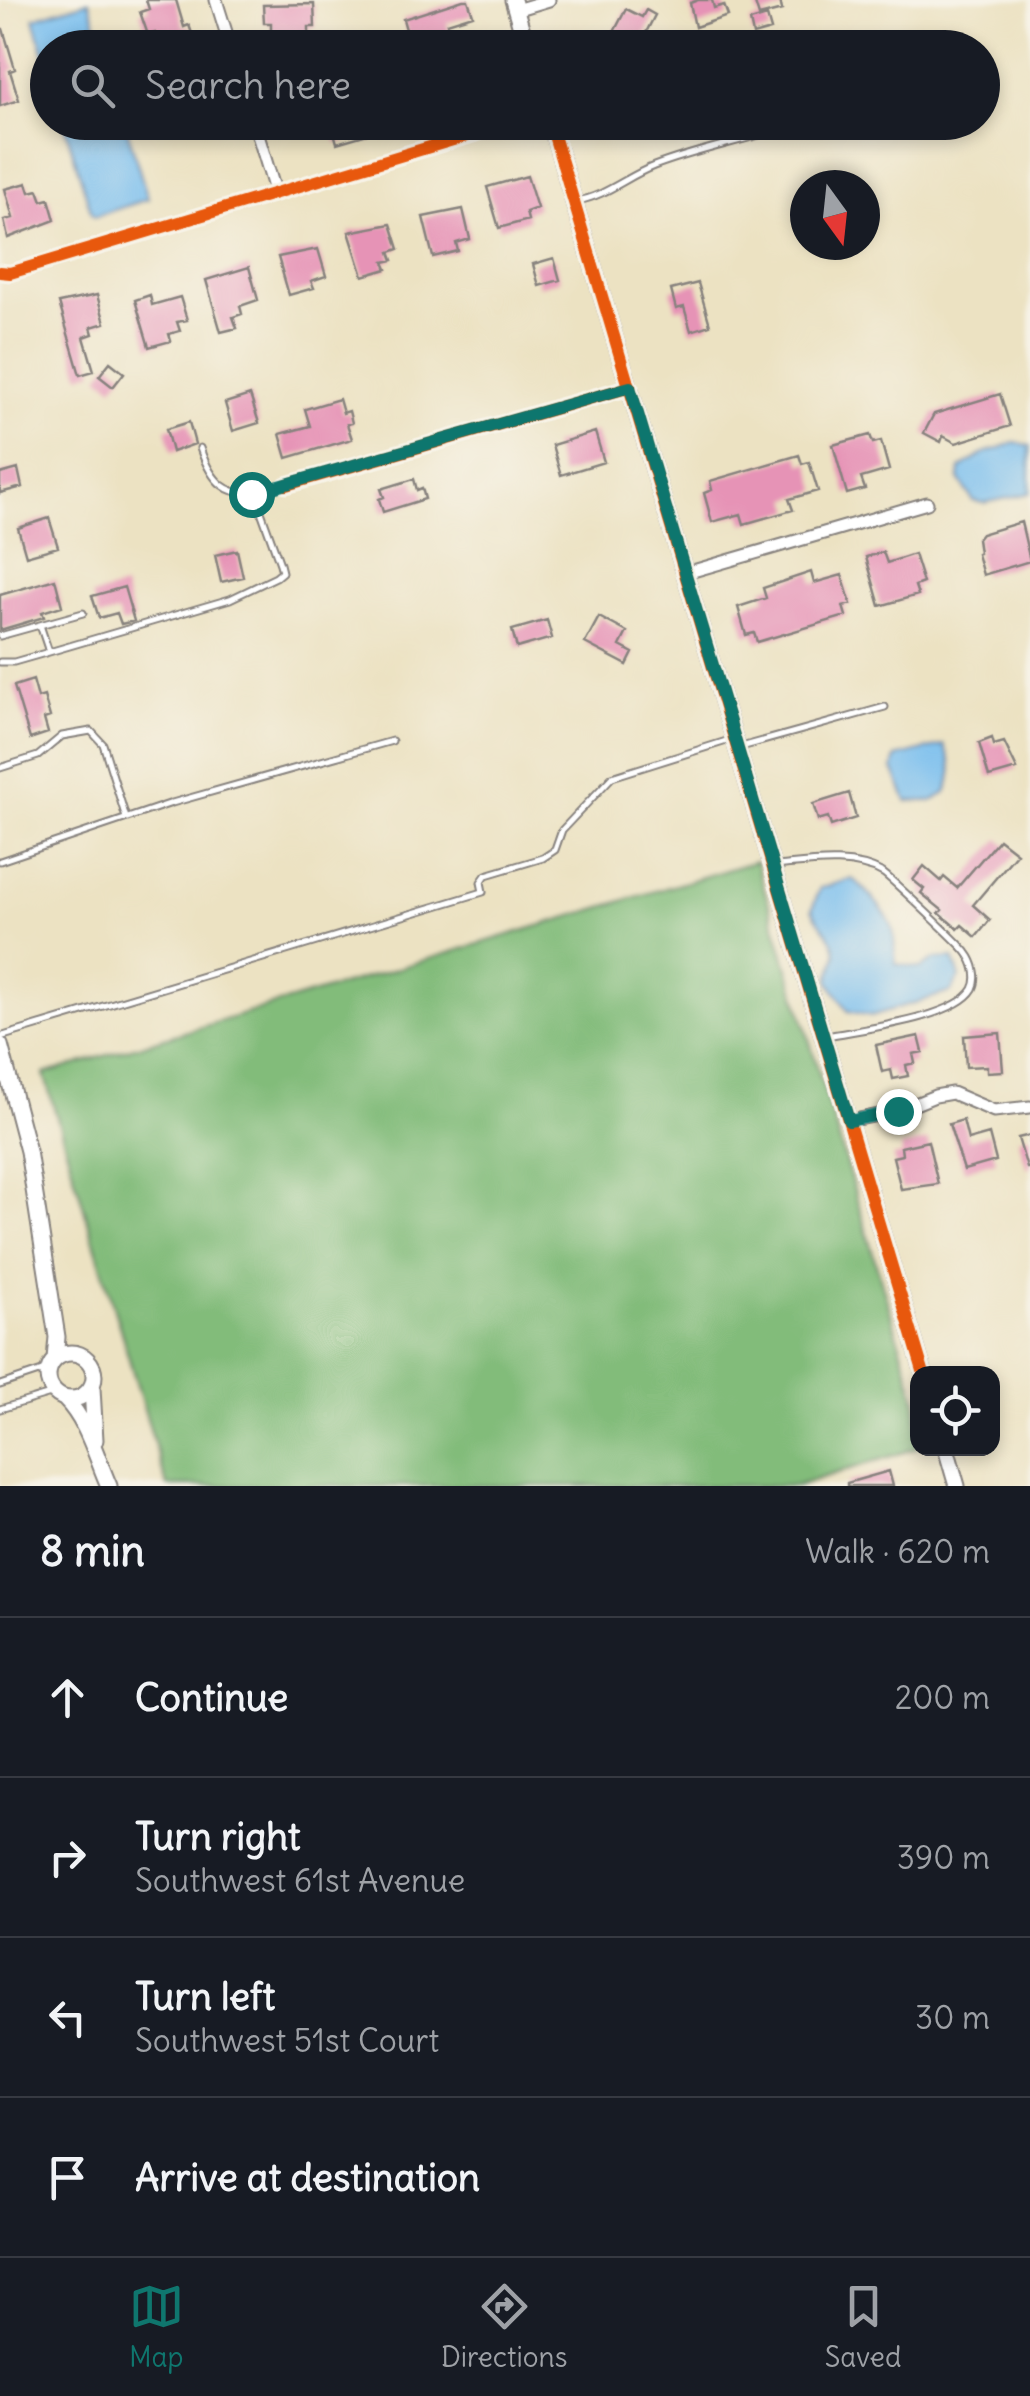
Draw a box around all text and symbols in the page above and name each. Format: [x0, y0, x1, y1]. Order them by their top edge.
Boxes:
search box [30, 30, 1000, 140]
icon: search [65, 58, 120, 113]
text: Search here [145, 62, 351, 109]
north arrow [790, 170, 880, 260]
route start [229, 472, 275, 518]
route end [876, 1089, 922, 1135]
map controls [910, 1366, 1000, 1456]
button: locate [910, 1366, 1000, 1456]
text: 8 min [40, 1525, 145, 1577]
text: Walk · 620 m [805, 1531, 990, 1572]
icon: ahead [40, 1670, 95, 1725]
text: Continue [135, 1674, 288, 1721]
text: 200 m [895, 1677, 990, 1718]
text: Turn right [135, 1813, 301, 1860]
icon: right [40, 1830, 95, 1885]
text: 390 m [897, 1837, 990, 1878]
text: Southwest 61st Avenue [135, 1860, 465, 1901]
text: Turn left [135, 1973, 275, 2020]
icon: left [40, 1990, 95, 2045]
text: 30 m [915, 1997, 990, 2038]
text: Southwest 51st Court [135, 2020, 439, 2061]
icon: arrive [40, 2150, 95, 2205]
text: Arrive at destination [135, 2154, 480, 2201]
tab: Map [129, 2279, 184, 2375]
tab: Directions [441, 2279, 567, 2375]
tab: Saved [825, 2279, 901, 2375]

